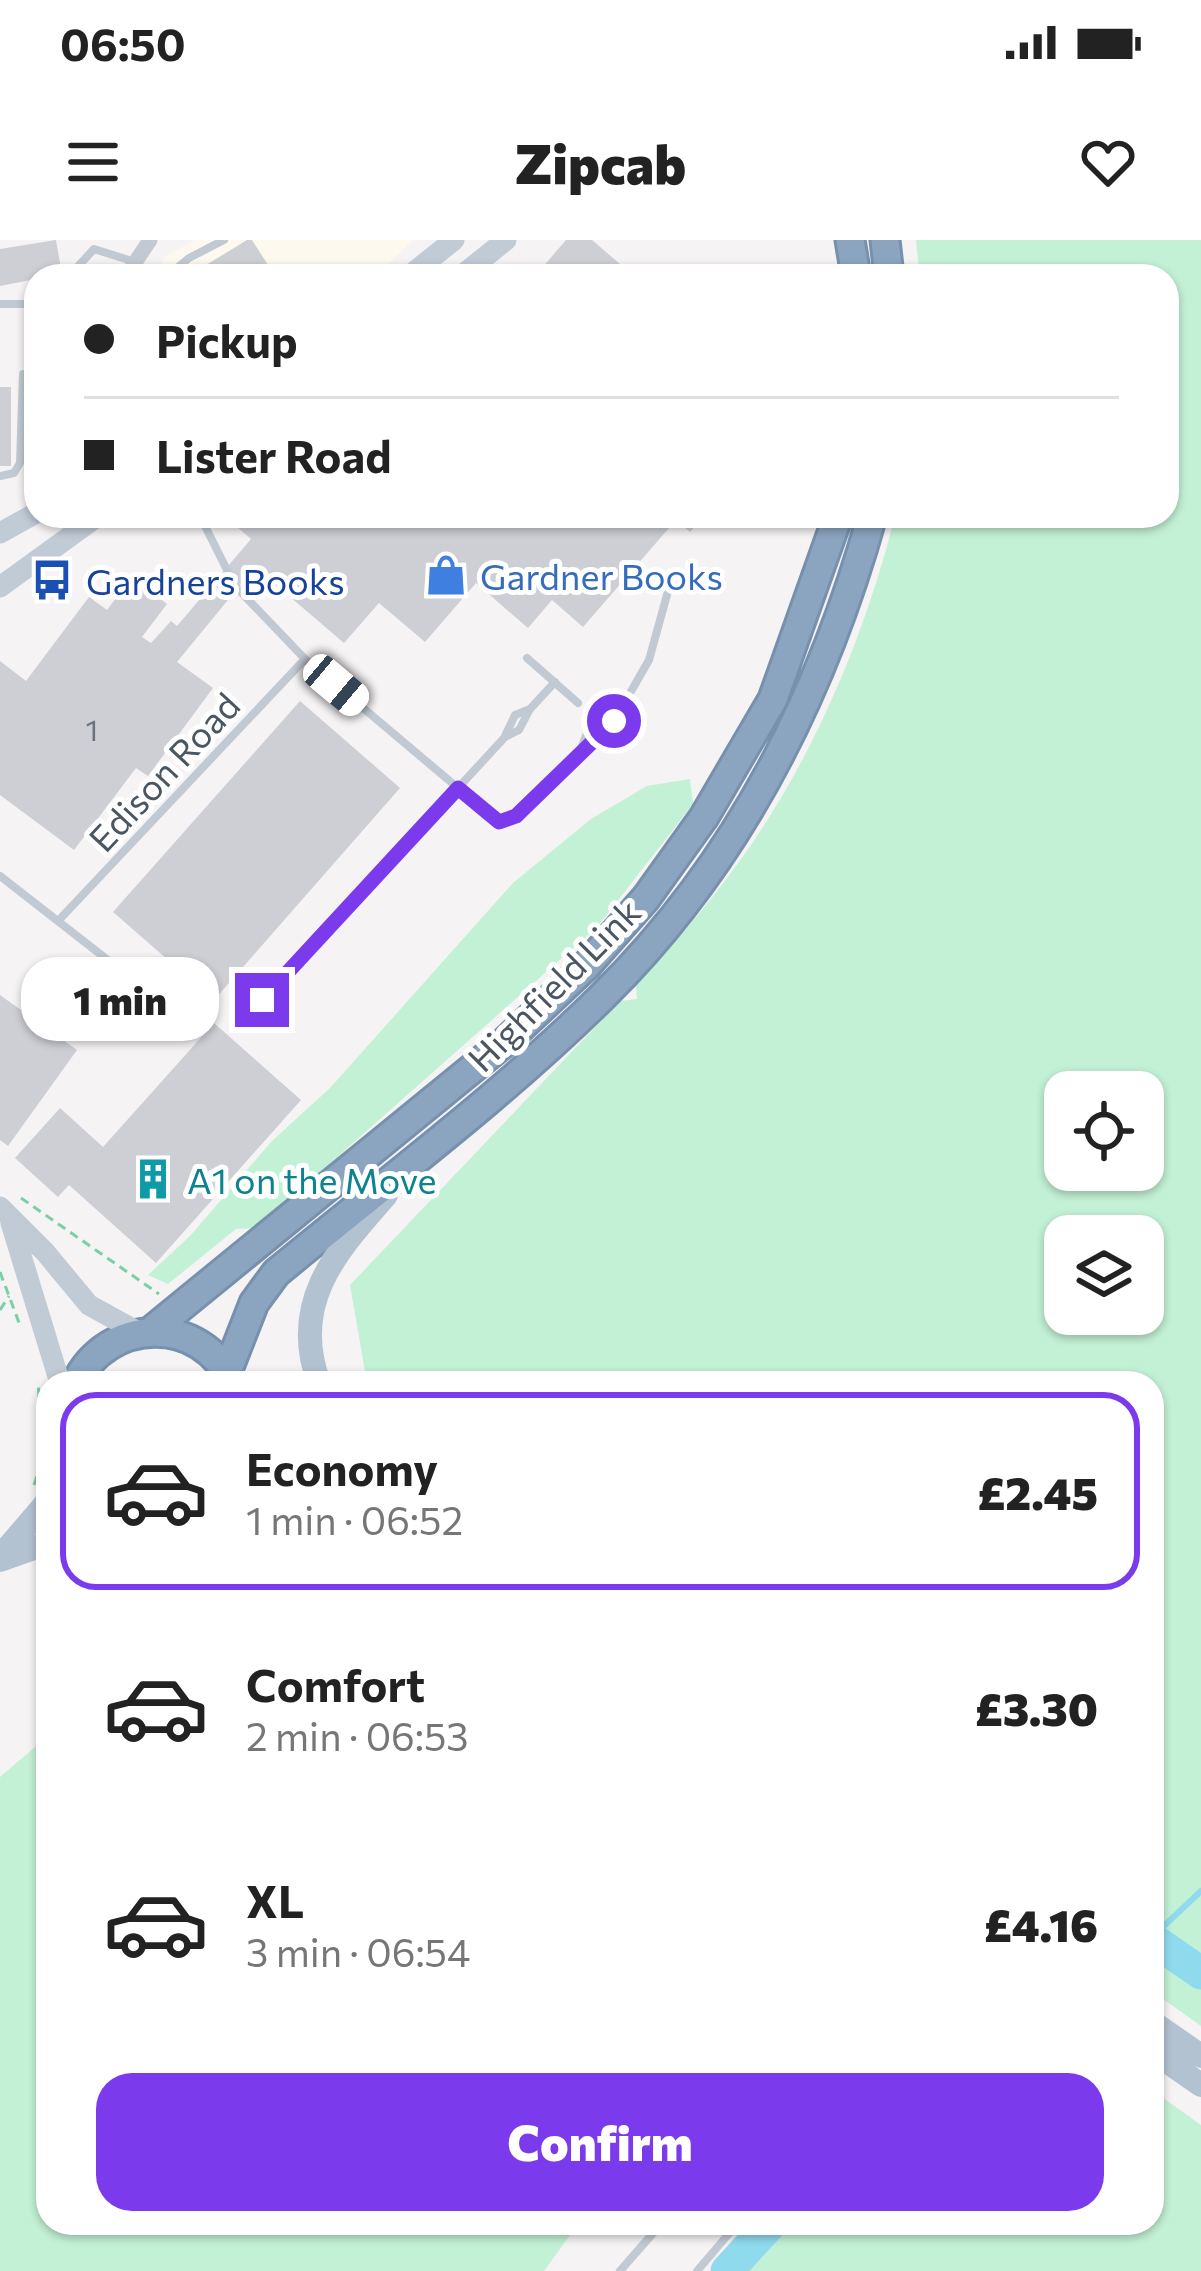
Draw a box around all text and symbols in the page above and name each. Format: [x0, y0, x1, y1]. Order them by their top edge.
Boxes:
text: 06:50 [60, 15, 186, 70]
icon: menu [60, 129, 126, 195]
text: Zipcab [515, 129, 686, 195]
icon: heart [1075, 129, 1141, 195]
text: Pickup [156, 312, 298, 367]
text: Lister Road [156, 427, 391, 482]
shop icon: Gardner Books [423, 552, 469, 598]
place label: Gardner Books [480, 553, 723, 597]
bus stop icon: Gardners Books [29, 557, 75, 603]
place label: Gardners Books [86, 558, 345, 602]
car [297, 648, 375, 722]
street label: Edison Road [78, 683, 248, 859]
route start [587, 694, 641, 748]
house number: 1 [86, 710, 98, 747]
street label: Highfield Link [458, 889, 648, 1079]
callout: 1 min [22, 958, 220, 1042]
route end [235, 973, 289, 1027]
text: 1 min [73, 975, 167, 1023]
map controls [1044, 1071, 1164, 1335]
button: locate [1044, 1071, 1164, 1191]
building icon: A1 on the Move [130, 1156, 176, 1202]
place label: A1 on the Move [187, 1157, 437, 1201]
button: layers [1044, 1215, 1164, 1335]
icon: car [102, 1437, 210, 1545]
text: Economy [246, 1440, 438, 1495]
text: £2.45 [977, 1464, 1098, 1519]
text: 1 min · 06:52 [246, 1495, 463, 1543]
icon: car [102, 1653, 210, 1761]
text: Comfort [246, 1656, 425, 1711]
text: £3.30 [975, 1680, 1098, 1735]
text: 2 min · 06:53 [246, 1711, 469, 1759]
icon: car [102, 1869, 210, 1977]
text: XL [246, 1872, 304, 1927]
text: £4.16 [984, 1896, 1098, 1951]
text: 3 min · 06:54 [246, 1927, 470, 1975]
button: Confirm [96, 2073, 1104, 2211]

